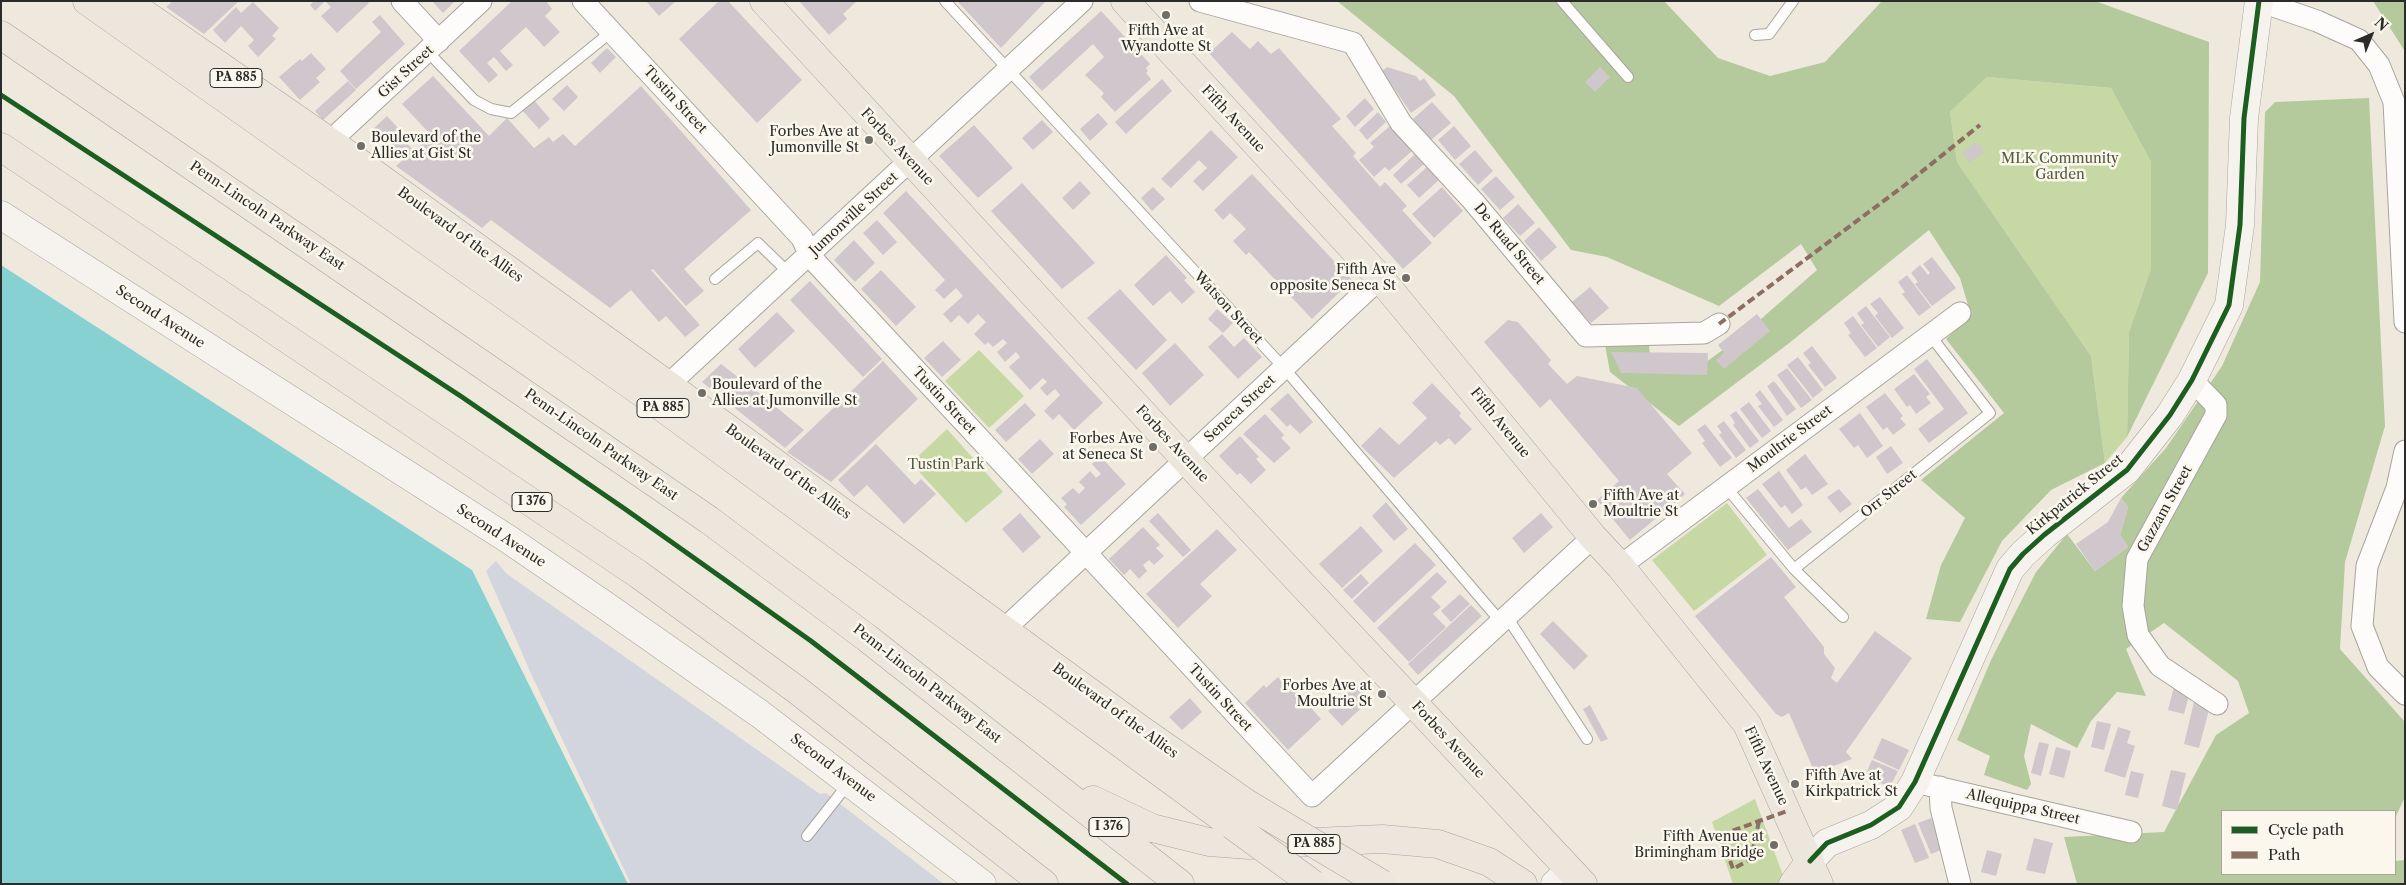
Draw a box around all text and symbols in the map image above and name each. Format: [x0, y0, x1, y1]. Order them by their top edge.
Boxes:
marker: Fifth Ave at Wyandotte St [1160, 9, 1172, 21]
north arrow [2346, 10, 2396, 60]
text: N [2371, 14, 2392, 35]
place label: Fifth Ave at Wyandotte St [1121, 23, 1211, 56]
street label: Gist Street [375, 42, 437, 102]
street label: Tustin Street [640, 63, 710, 137]
road number: PA 885 [210, 68, 262, 88]
street label: Fifth Avenue [1198, 82, 1268, 156]
street label: Forbes Avenue [857, 105, 937, 189]
place label: Forbes Ave at Jumonville St [769, 124, 859, 156]
place label: Boulevard of the Allies at Gist St [371, 130, 481, 162]
marker: Forbes Ave at Jumonville St [863, 134, 875, 146]
marker: Boulevard of the Allies at Gist St [355, 140, 367, 152]
park label: MLK Community Garden [2001, 151, 2119, 184]
street label: Penn-Lincoln Parkway East [186, 158, 348, 274]
street label: Jumonville Street [806, 169, 902, 259]
street label: Boulevard of the Allies [394, 184, 526, 286]
street label: De Ruad Street [1470, 200, 1548, 288]
place label: Fifth Ave opposite Seneca St [1270, 262, 1396, 294]
street label: Watson Street [1190, 268, 1266, 348]
marker: Fifth Ave opposite Seneca St [1400, 272, 1412, 284]
street label: Second Avenue [112, 282, 208, 352]
street label: Tustin Street [909, 364, 979, 438]
street label: Seneca Street [1201, 372, 1279, 446]
place label: Boulevard of the Allies at Jumonville St [712, 377, 857, 410]
street label: Fifth Avenue [1467, 385, 1533, 461]
street label: Penn-Lincoln Parkway East [521, 386, 681, 504]
marker: Boulevard of the Allies at Jumonville St [696, 387, 708, 399]
road number: PA 885 [637, 398, 689, 418]
street label: Forbes Avenue [1132, 402, 1212, 486]
street label: Moultrie Street [1744, 402, 1836, 476]
street label: Boulevard of the Allies [722, 421, 854, 523]
place label: Forbes Ave at Seneca St [1062, 431, 1143, 464]
marker: Forbes Ave at Seneca St [1147, 441, 1159, 453]
street label: Kirkpatrick Street [2023, 451, 2127, 539]
park label: Tustin Park [908, 457, 984, 473]
street label: Gazzam Street [2134, 463, 2196, 555]
street label: Orr Street [1858, 466, 1920, 522]
place label: Fifth Ave at Moultrie St [1603, 488, 1679, 520]
road number: I 376 [512, 492, 552, 512]
marker: Fifth Ave at Moultrie St [1587, 498, 1599, 510]
street label: Second Avenue [453, 501, 549, 571]
street label: Penn-Lincoln Parkway East [850, 621, 1004, 747]
street label: Boulevard of the Allies [1049, 660, 1181, 762]
street label: Tustin Street [1185, 661, 1255, 735]
place label: Forbes Ave at Moultrie St [1282, 678, 1372, 710]
marker: Forbes Ave at Moultrie St [1376, 688, 1388, 700]
street label: Forbes Avenue [1408, 698, 1488, 782]
street label: Fifth Avenue [1740, 724, 1792, 808]
street label: Second Avenue [787, 730, 879, 806]
place label: Fifth Ave at Kirkpatrick St [1805, 768, 1898, 800]
marker: Fifth Ave at Kirkpatrick St [1789, 778, 1801, 790]
street label: Allequippa Street [1965, 786, 2081, 828]
legend [2221, 810, 2396, 875]
road number: I 376 [1089, 818, 1129, 836]
text: Cycle path [2268, 820, 2344, 839]
place label: Fifth Avenue at Brimingham Bridge [1634, 829, 1764, 862]
road number: PA 885 [1288, 834, 1340, 854]
marker: Fifth Avenue at Brimingham Bridge [1768, 839, 1780, 851]
text: Path [2268, 845, 2300, 864]

